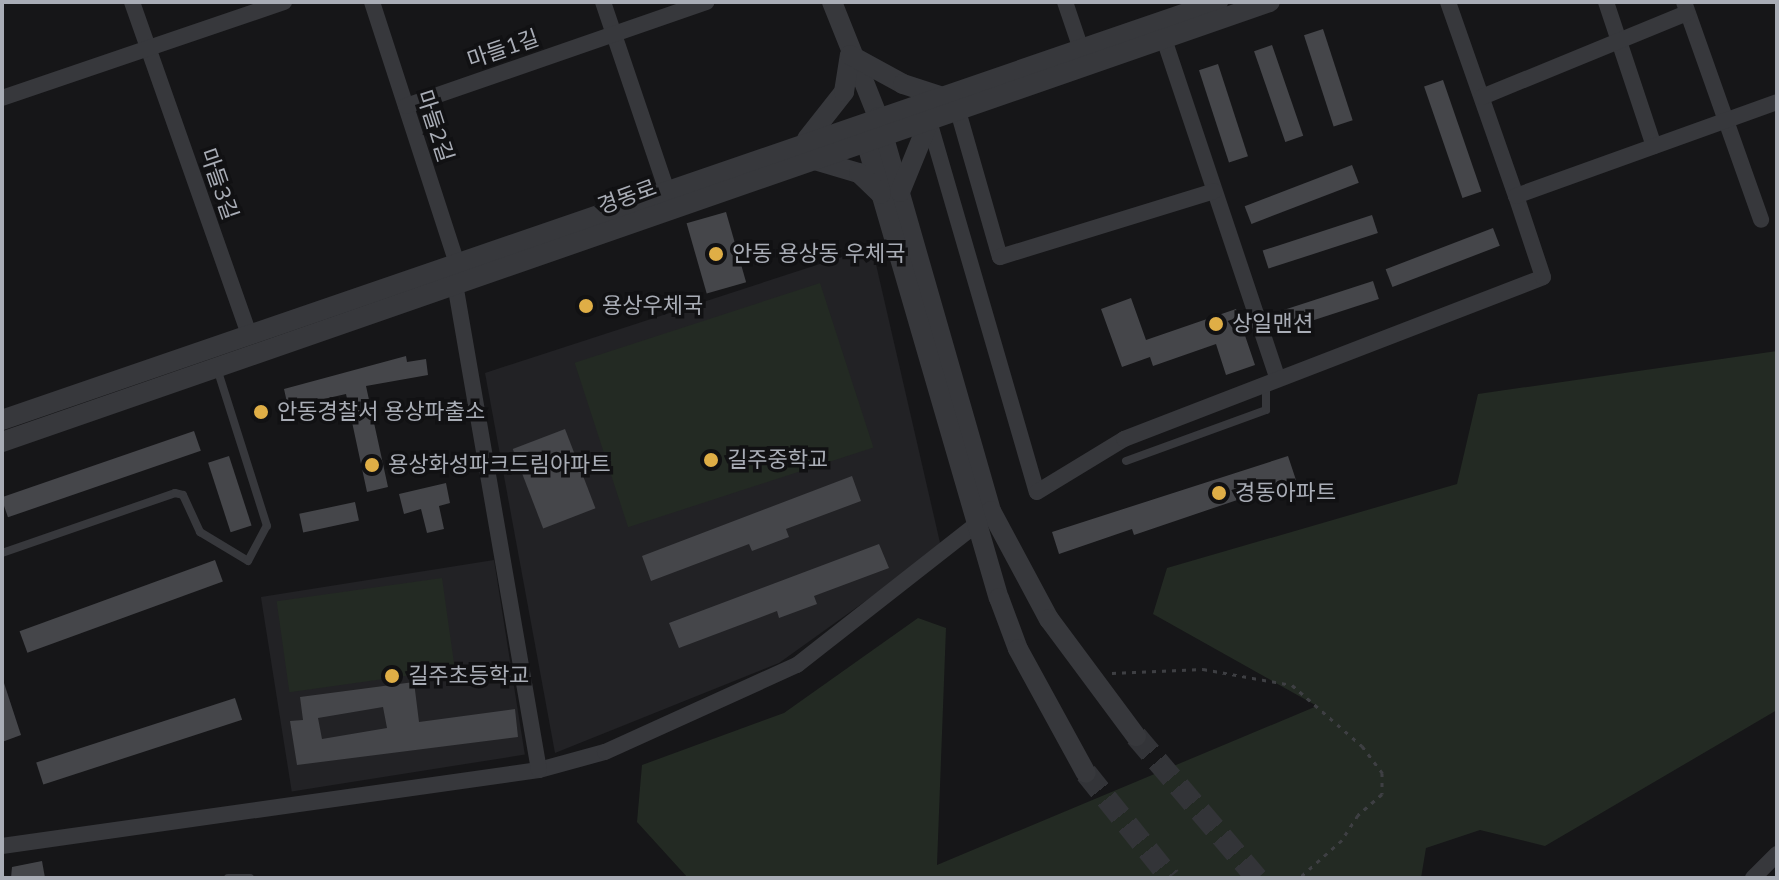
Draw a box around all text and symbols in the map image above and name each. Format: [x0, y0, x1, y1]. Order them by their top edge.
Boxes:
street label: 마들1길 [464, 24, 542, 74]
street label: 마들2길 [411, 87, 459, 165]
street label: 마들3길 [194, 145, 244, 223]
street label: 경동로 [594, 174, 660, 220]
place label: 안동 용상동 우체국 [732, 241, 905, 267]
marker: 안동 용상동 우체국 [707, 245, 725, 263]
place label: 용상우체국 [602, 293, 703, 319]
marker: 용상우체국 [577, 297, 595, 315]
place label: 상일맨션 [1232, 311, 1313, 337]
marker: 상일맨션 [1207, 315, 1225, 333]
place label: 안동경찰서 용상파출소 [277, 399, 485, 425]
marker: 안동경찰서 용상파출소 [252, 403, 270, 421]
place label: 길주중학교 [727, 447, 828, 473]
marker: 길주중학교 [702, 451, 720, 469]
place label: 용상화성파크드림아파트 [388, 452, 611, 478]
marker: 용상화성파크드림아파트 [363, 456, 381, 474]
place label: 경동아파트 [1235, 480, 1336, 506]
marker: 경동아파트 [1210, 484, 1228, 502]
place label: 길주초등학교 [408, 663, 529, 689]
marker: 길주초등학교 [383, 667, 401, 685]

